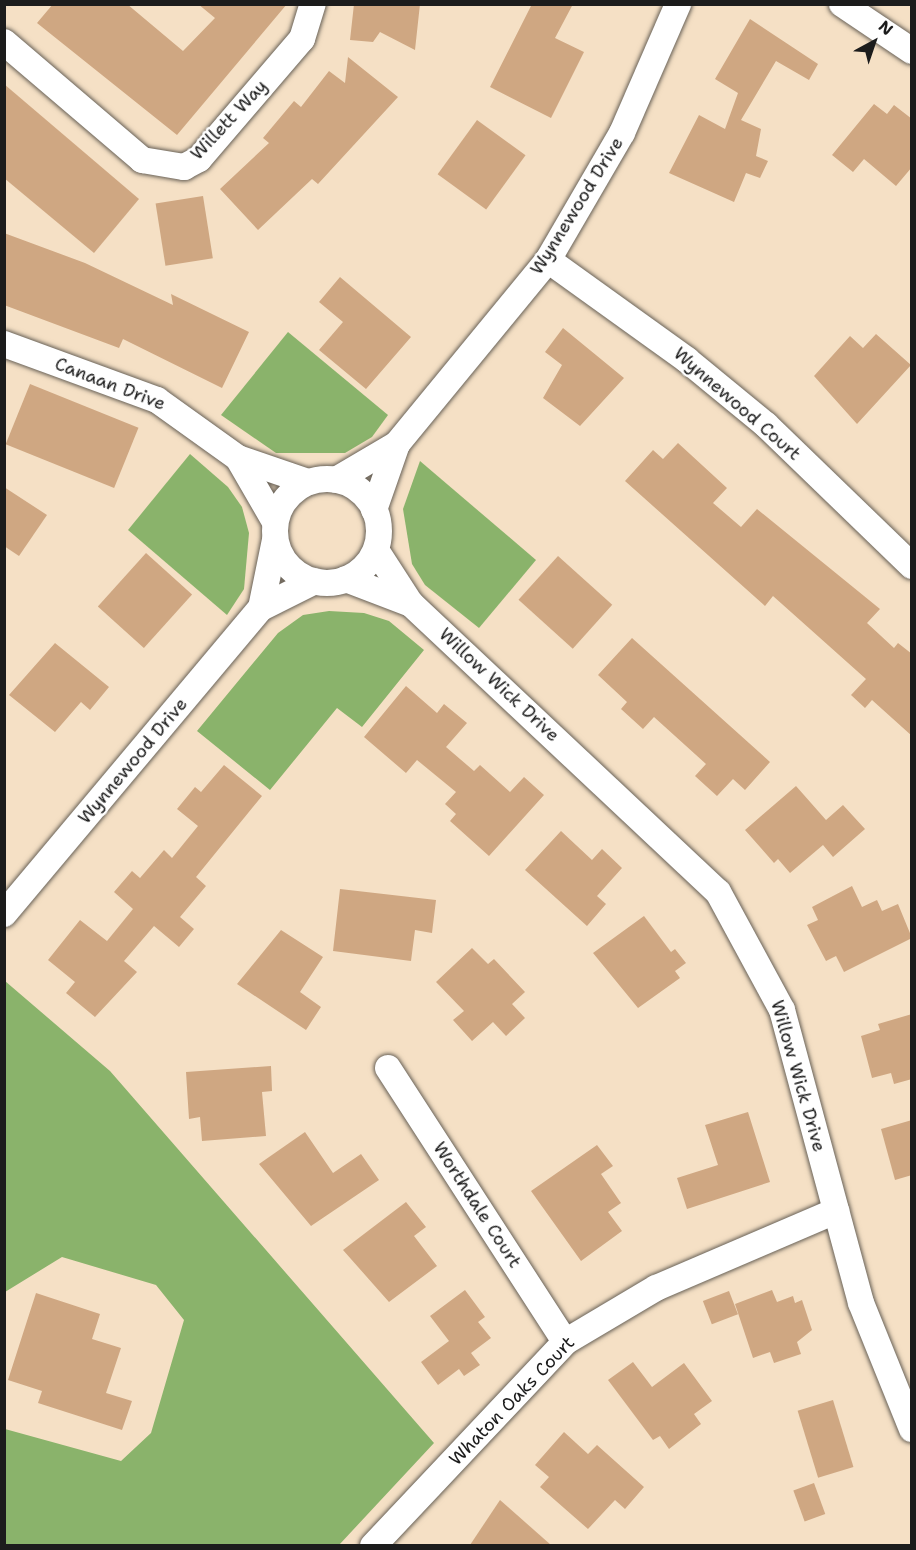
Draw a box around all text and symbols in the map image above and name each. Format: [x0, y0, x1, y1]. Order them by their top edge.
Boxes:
north arrow [844, 12, 904, 72]
text: N [874, 16, 898, 40]
street label: Willett Way [186, 75, 272, 165]
street label: Wynnewood Drive [526, 133, 628, 279]
street label: Wynnewood Court [669, 343, 805, 465]
street label: Canaan Drive [52, 353, 168, 415]
street label: Willow Wick Drive [434, 624, 564, 746]
street label: Wynnewood Drive [74, 694, 192, 828]
street label: Willow Wick Drive [766, 998, 830, 1154]
street label: Worthdale Court [428, 1138, 526, 1272]
street label: Whaton Oaks Court [445, 1332, 579, 1470]

